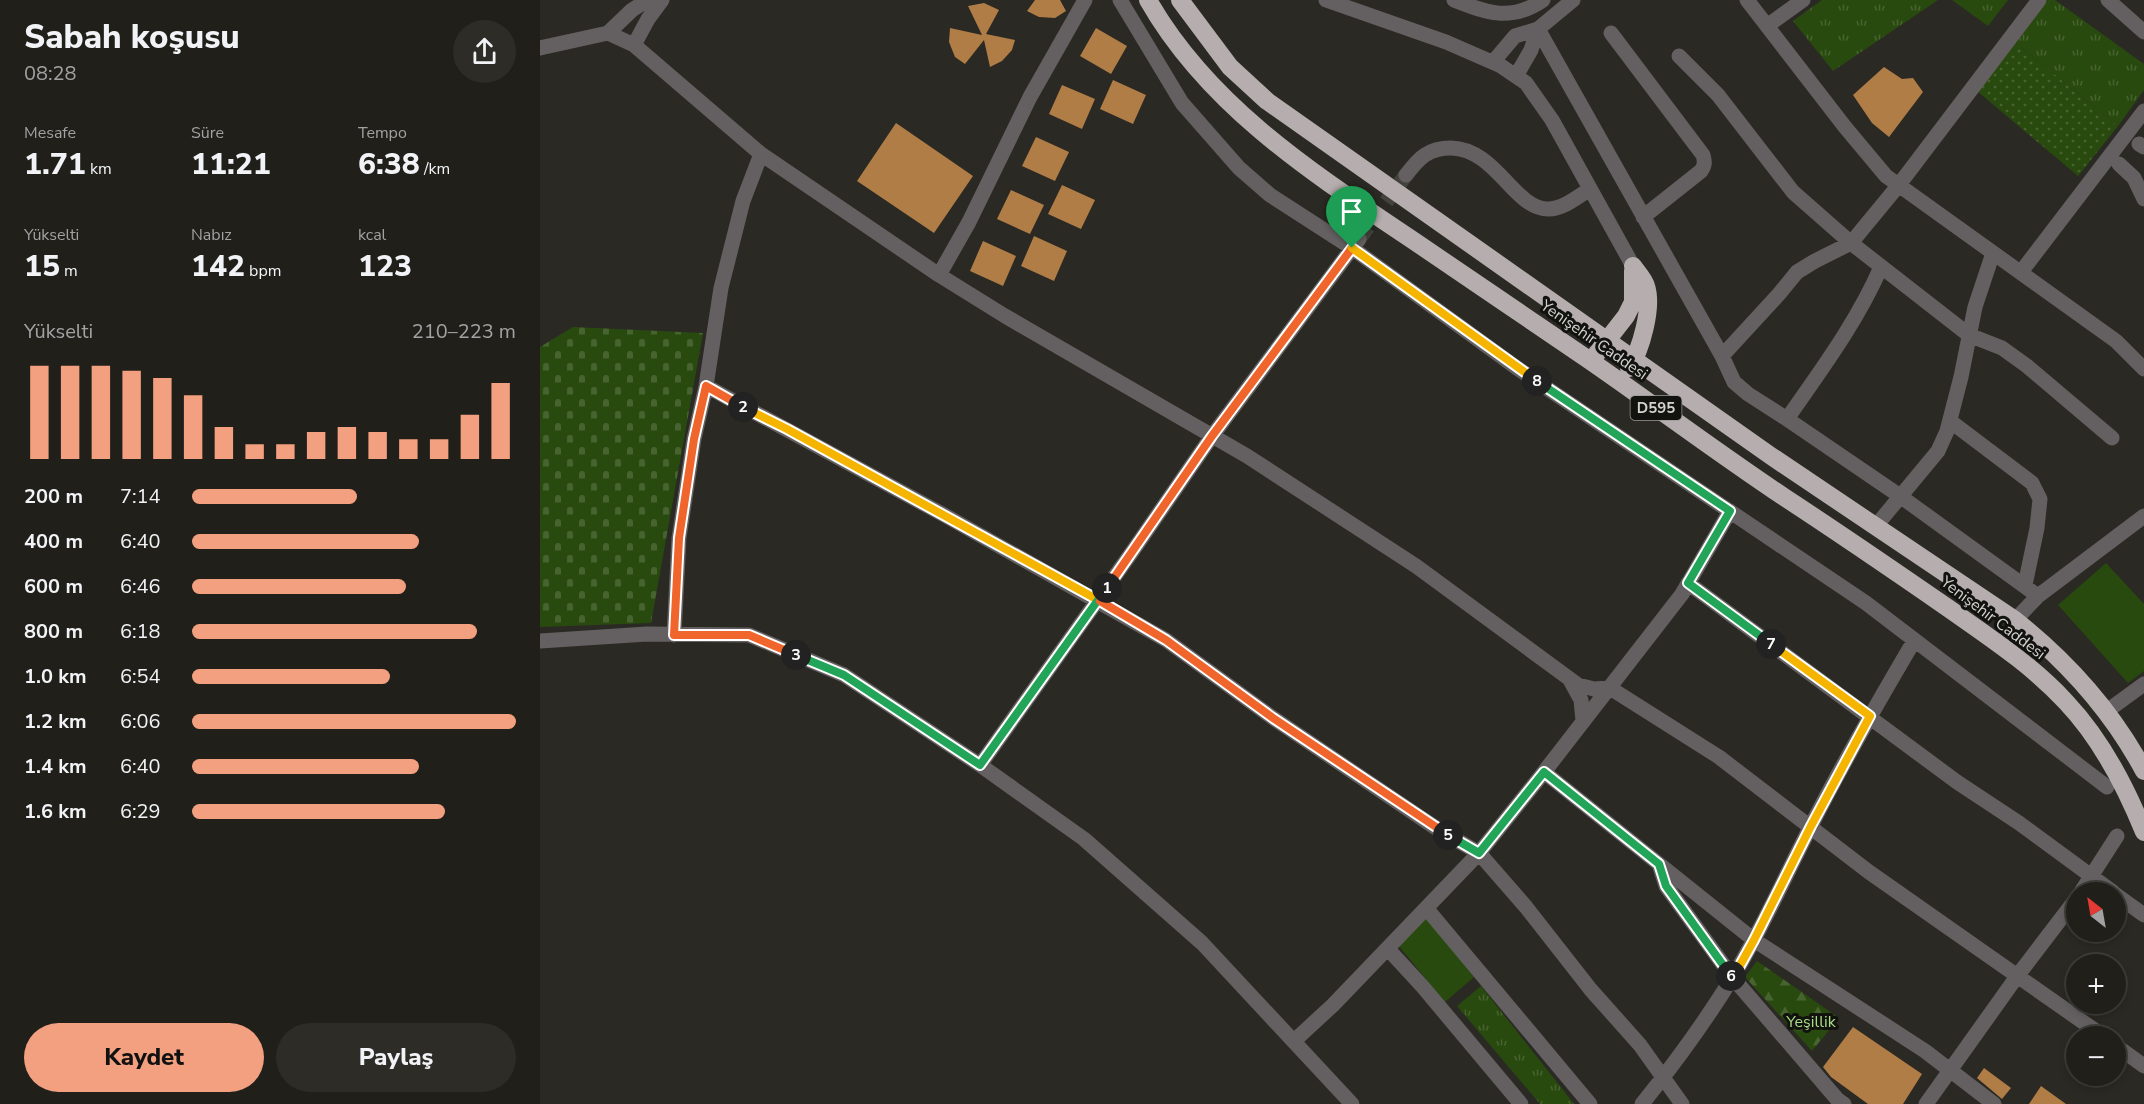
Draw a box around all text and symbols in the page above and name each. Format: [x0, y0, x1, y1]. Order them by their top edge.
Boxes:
text: Sabah koşusu [24, 15, 240, 60]
button: share [453, 20, 516, 83]
text: 08:28 [24, 60, 77, 87]
text: Mesafe [24, 122, 76, 144]
text: Süre [191, 122, 224, 144]
text: Tempo [358, 122, 407, 144]
text: 1.71 [24, 144, 86, 185]
text: 11:21 [191, 144, 271, 185]
text: 6:38 [358, 144, 420, 185]
text: km [86, 158, 112, 180]
text: /km [420, 158, 450, 180]
pin [1326, 186, 1377, 248]
icon: arrive [1335, 195, 1368, 228]
text: Yükselti [24, 224, 79, 246]
text: Nabız [191, 224, 232, 246]
text: kcal [358, 224, 386, 246]
text: 15 [24, 246, 60, 287]
text: 142 [191, 246, 245, 287]
text: 123 [358, 246, 412, 287]
text: m [60, 260, 78, 282]
text: bpm [245, 260, 281, 282]
street label: Yenişehir Caddesi [1535, 294, 1652, 385]
text: Yükselti [24, 318, 93, 345]
text: 210–223 m [412, 318, 516, 345]
pin: 8 [1522, 366, 1552, 396]
text: 8 [1532, 370, 1542, 392]
pin: 2 [728, 392, 758, 422]
text: 2 [738, 396, 748, 418]
road number: D595 [1630, 396, 1682, 420]
text: 200 m [24, 483, 83, 510]
text: 7:14 [120, 483, 161, 510]
text: 400 m [24, 528, 83, 555]
text: 6:40 [120, 528, 161, 555]
street label: Yenişehir Caddesi [1935, 571, 2050, 665]
text: 600 m [24, 573, 83, 600]
text: 6:46 [120, 573, 161, 600]
pin: 1 [1092, 573, 1122, 603]
text: 1 [1102, 577, 1112, 599]
text: 800 m [24, 618, 83, 645]
text: 6:18 [120, 618, 161, 645]
pin: 7 [1756, 629, 1786, 659]
text: 7 [1766, 633, 1776, 655]
pin: 3 [781, 640, 811, 670]
text: 3 [791, 644, 801, 666]
text: 1.0 km [24, 663, 87, 690]
text: 6:54 [120, 663, 161, 690]
text: 1.2 km [24, 708, 87, 735]
text: 6:06 [120, 708, 161, 735]
text: 1.4 km [24, 753, 87, 780]
text: 6:40 [120, 753, 161, 780]
text: 1.6 km [24, 798, 87, 825]
text: 6:29 [120, 798, 161, 825]
pin: 5 [1433, 820, 1463, 850]
text: 5 [1443, 824, 1453, 846]
north arrow [2066, 882, 2126, 942]
map controls [2066, 882, 2126, 1086]
button: + [2066, 954, 2126, 1014]
pin: 6 [1716, 961, 1746, 991]
text: 6 [1726, 965, 1736, 987]
park label: Yeşillik [1785, 1011, 1837, 1033]
button: Kaydet [24, 1023, 264, 1092]
button: Paylaş [276, 1023, 516, 1092]
button: − [2066, 1026, 2126, 1086]

